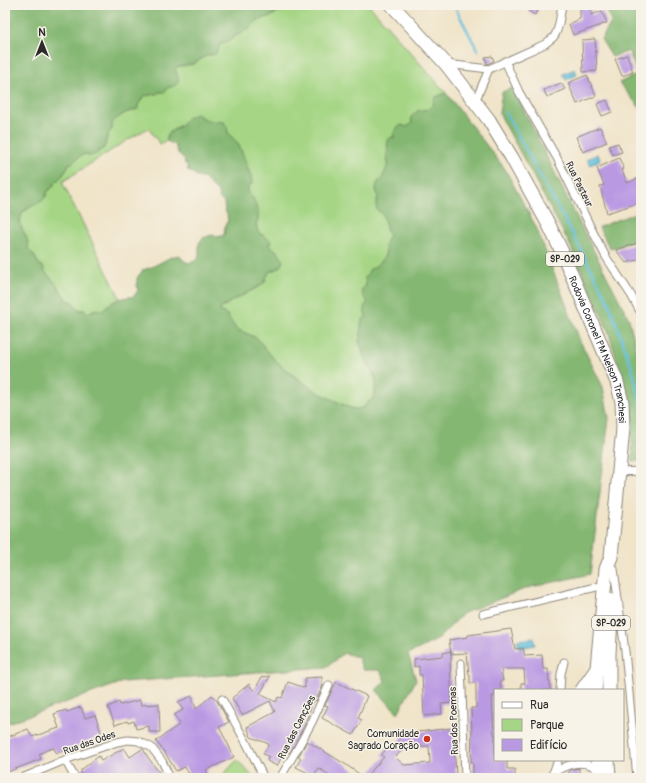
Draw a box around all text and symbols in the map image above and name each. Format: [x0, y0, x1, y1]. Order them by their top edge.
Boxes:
north arrow [22, 22, 62, 62]
text: N [38, 26, 46, 39]
street label: Rua Pasteur [563, 160, 596, 210]
road number: SP-029 [546, 252, 584, 266]
street label: Rodovia Coronel PM Nelson Tranchesi [566, 274, 628, 423]
road number: SP-029 [592, 616, 630, 630]
street label: Rua dos Poemas [447, 686, 461, 755]
legend [494, 689, 624, 761]
street label: Rua das Canções [276, 693, 318, 761]
text: Rua [530, 698, 549, 713]
text: Parque [530, 718, 564, 733]
street label: Rua das Odes [62, 728, 118, 758]
place label: Comunidade Sagrado Coração [348, 728, 420, 752]
marker: Comunidade Sagrado Coração [422, 734, 432, 744]
text: Edifício [530, 738, 568, 753]

